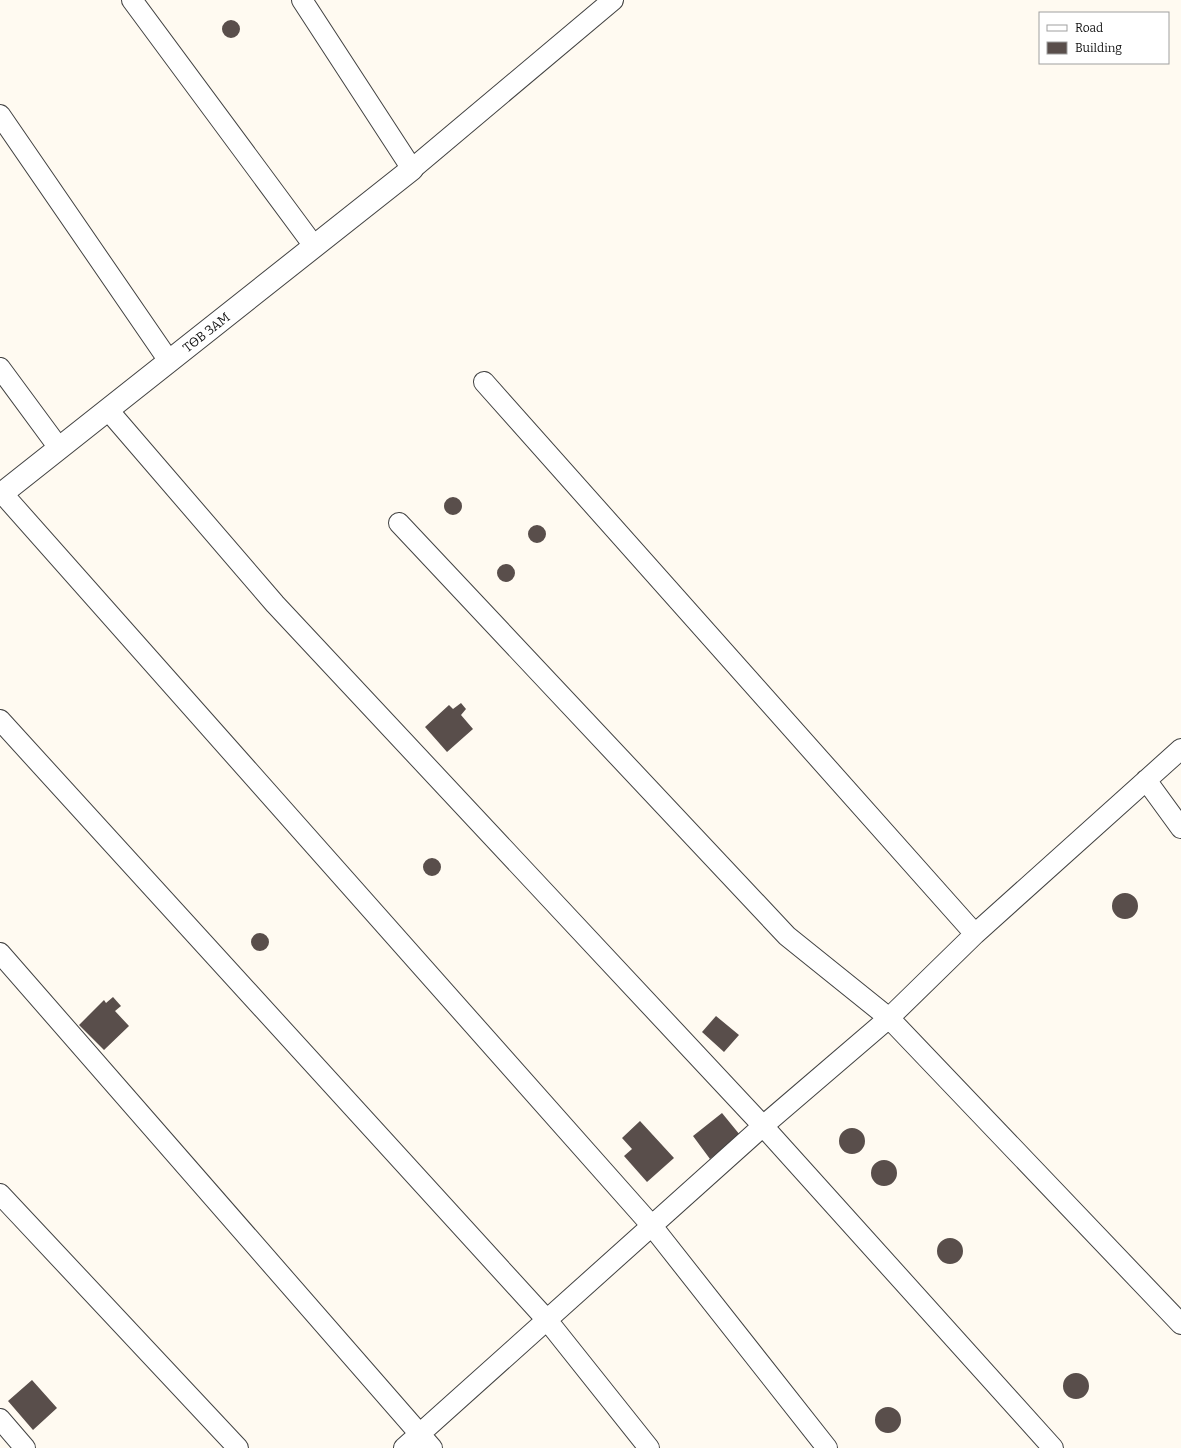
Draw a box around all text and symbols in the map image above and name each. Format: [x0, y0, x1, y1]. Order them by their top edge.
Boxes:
legend [1039, 12, 1169, 64]
text: Road [1075, 21, 1103, 35]
text: Building [1075, 41, 1122, 55]
street label: ТӨВ ЗАМ [180, 309, 233, 355]

